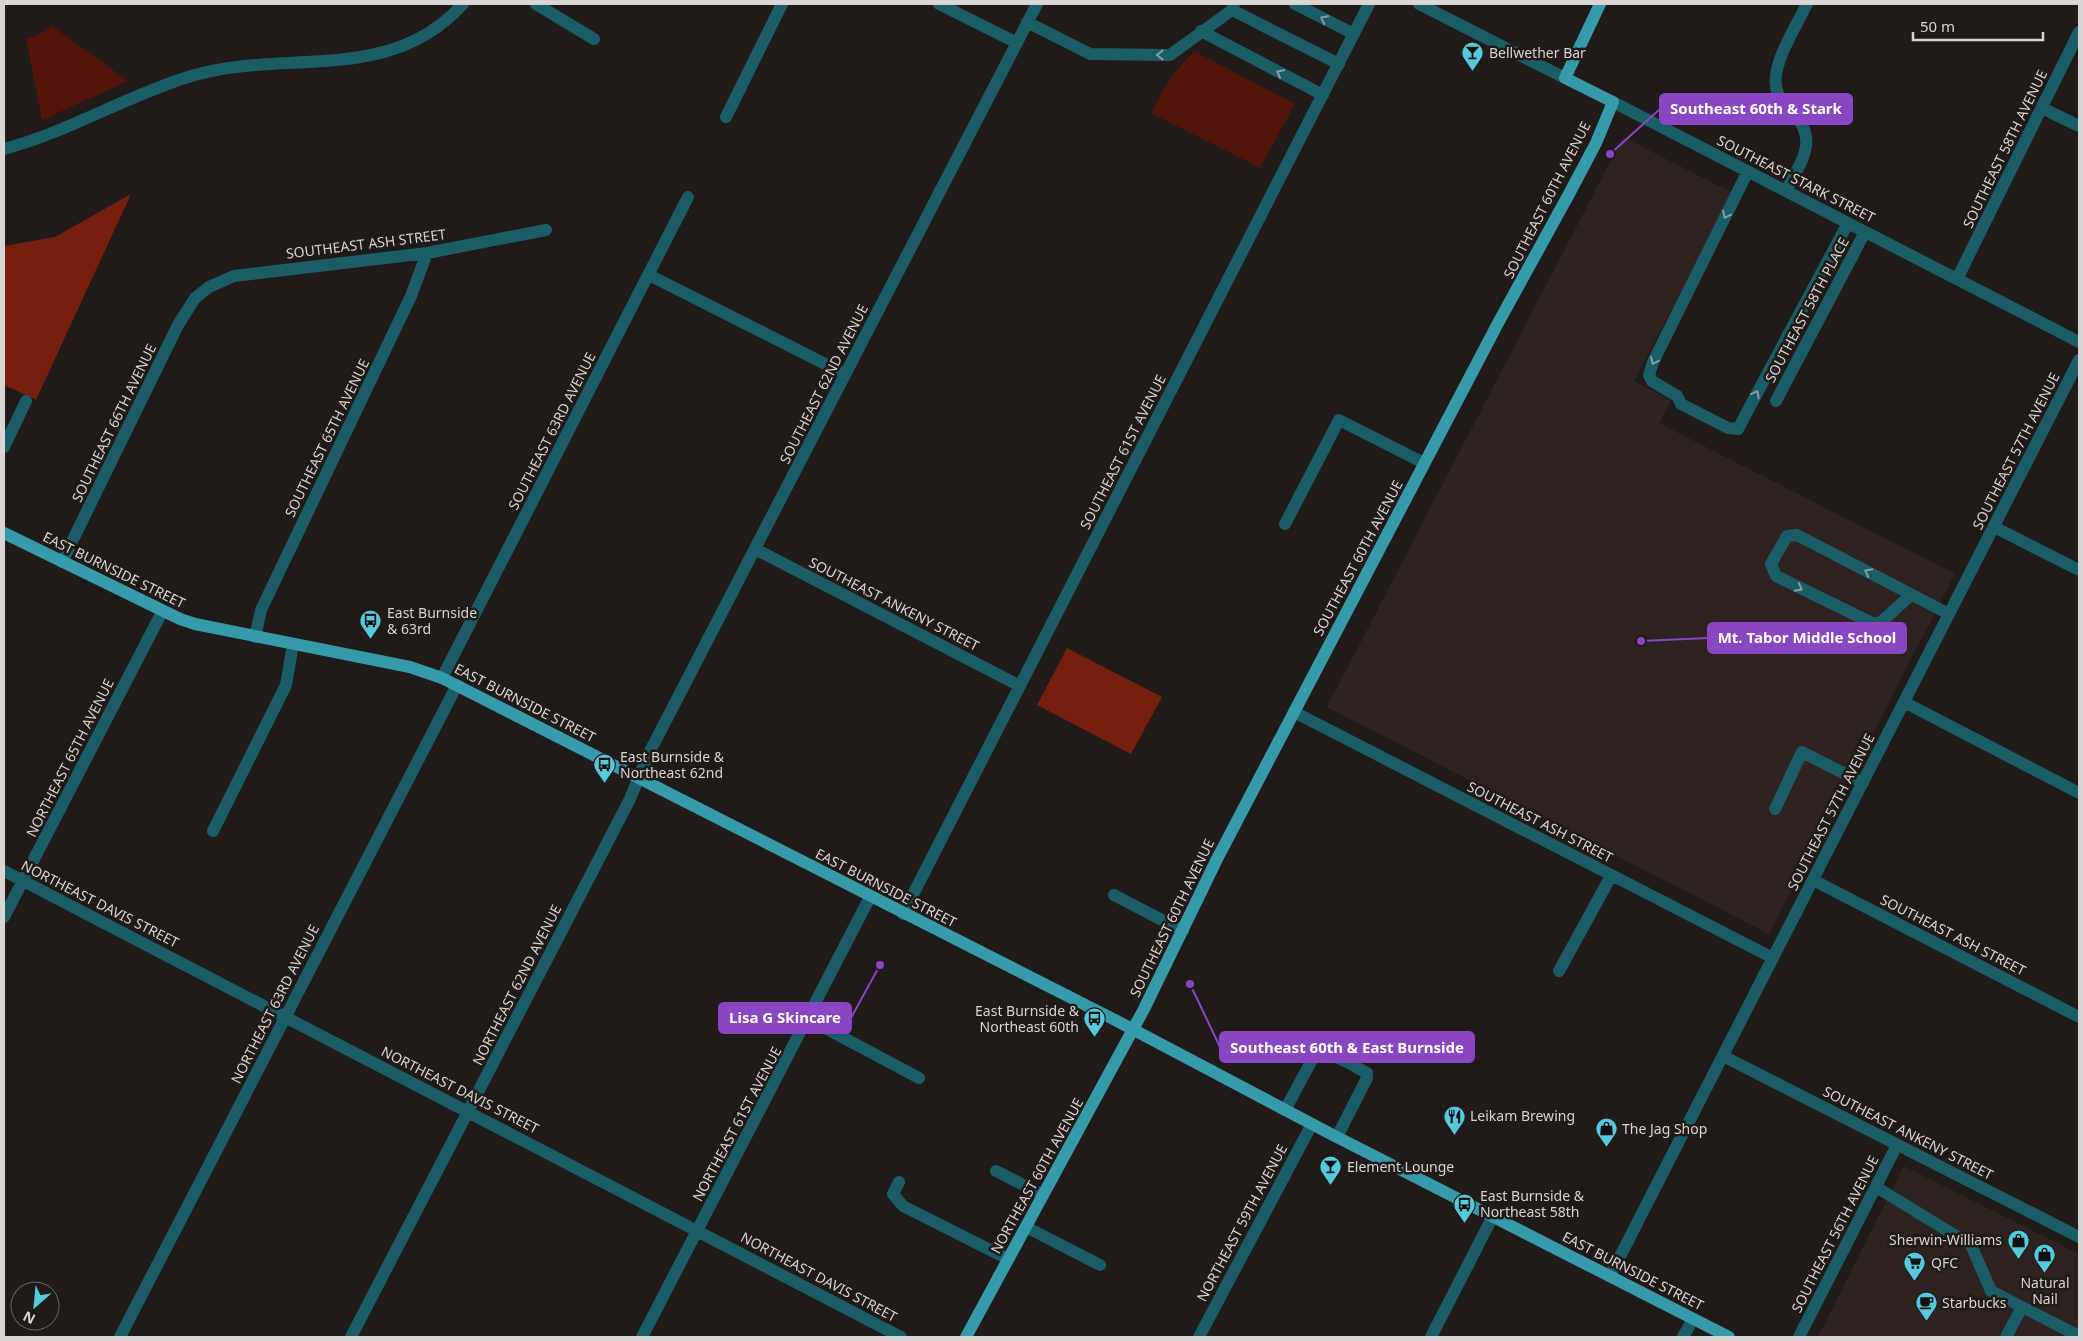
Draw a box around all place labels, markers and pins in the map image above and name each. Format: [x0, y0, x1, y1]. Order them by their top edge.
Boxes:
bar icon: Bellwether Bar [1461, 41, 1485, 72]
place label: Bellwether Bar [1489, 43, 1586, 62]
callout: Southeast 60th & Stark [1660, 94, 1852, 124]
place label: East Burnside & 63rd [387, 603, 477, 638]
bus stop icon: East Burnside & 63rd [359, 609, 383, 640]
callout: Mt. Tabor Middle School [1708, 623, 1906, 653]
place label: East Burnside & Northeast 62nd [620, 747, 725, 782]
bus stop icon: East Burnside & Northeast 62nd [592, 753, 616, 784]
place label: East Burnside & Northeast 60th [975, 1001, 1080, 1036]
callout: Lisa G Skincare [719, 1003, 851, 1033]
bus stop icon: East Burnside & Northeast 60th [1083, 1007, 1107, 1038]
callout: Southeast 60th & East Burnside [1220, 1032, 1474, 1062]
restaurant icon: Leikam Brewing [1442, 1104, 1466, 1135]
place label: Leikam Brewing [1470, 1106, 1575, 1125]
shop icon: The Jag Shop [1594, 1117, 1618, 1148]
place label: The Jag Shop [1622, 1119, 1707, 1138]
bar icon: Element Lounge [1319, 1155, 1343, 1186]
place label: Element Lounge [1347, 1157, 1454, 1176]
place label: East Burnside & Northeast 58th [1480, 1186, 1585, 1221]
bus stop icon: East Burnside & Northeast 58th [1452, 1192, 1476, 1223]
shop icon: Sherwin-Williams [2006, 1228, 2030, 1259]
place label: Sherwin-Williams [1889, 1230, 2002, 1249]
shop icon: Natural Nail [2033, 1243, 2057, 1274]
supermarket icon: QFC [1903, 1251, 1927, 1282]
place label: QFC [1931, 1253, 1958, 1272]
place label: Natural Nail [2020, 1273, 2070, 1308]
cafe icon: Starbucks [1914, 1291, 1938, 1322]
place label: Starbucks [1942, 1293, 2007, 1312]

